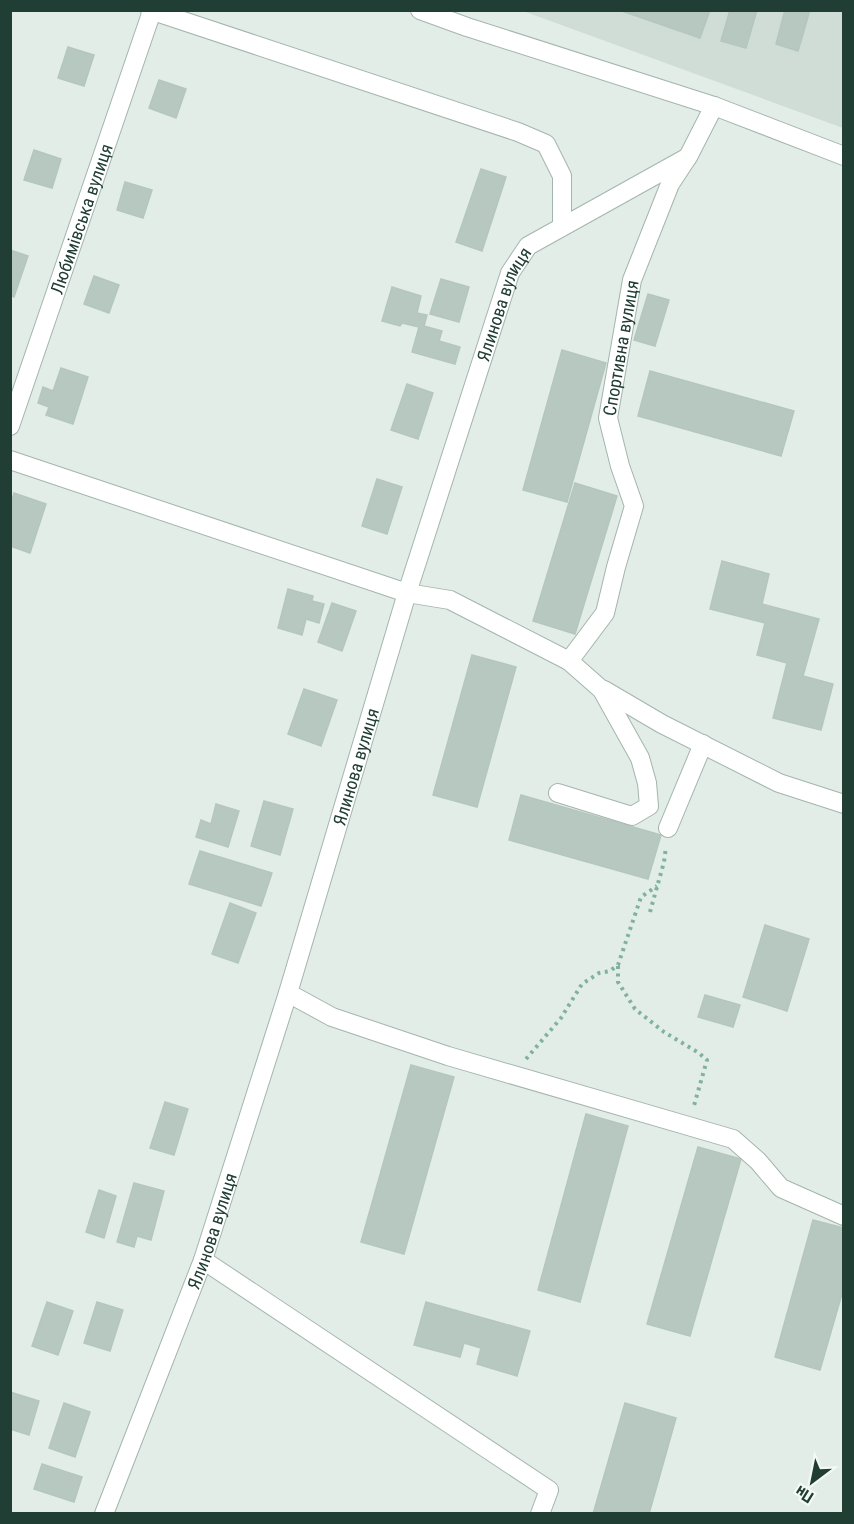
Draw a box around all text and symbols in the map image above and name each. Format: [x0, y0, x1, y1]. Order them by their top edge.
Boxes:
street label: Любимівська вулиця [45, 141, 116, 297]
street label: Ялинова вулиця [472, 243, 535, 364]
street label: Спортивна вулиця [598, 279, 642, 417]
street label: Ялинова вулиця [328, 706, 383, 828]
street label: Ялинова вулиця [182, 1170, 241, 1292]
north arrow [782, 1452, 842, 1512]
text: Пн [792, 1482, 817, 1507]

